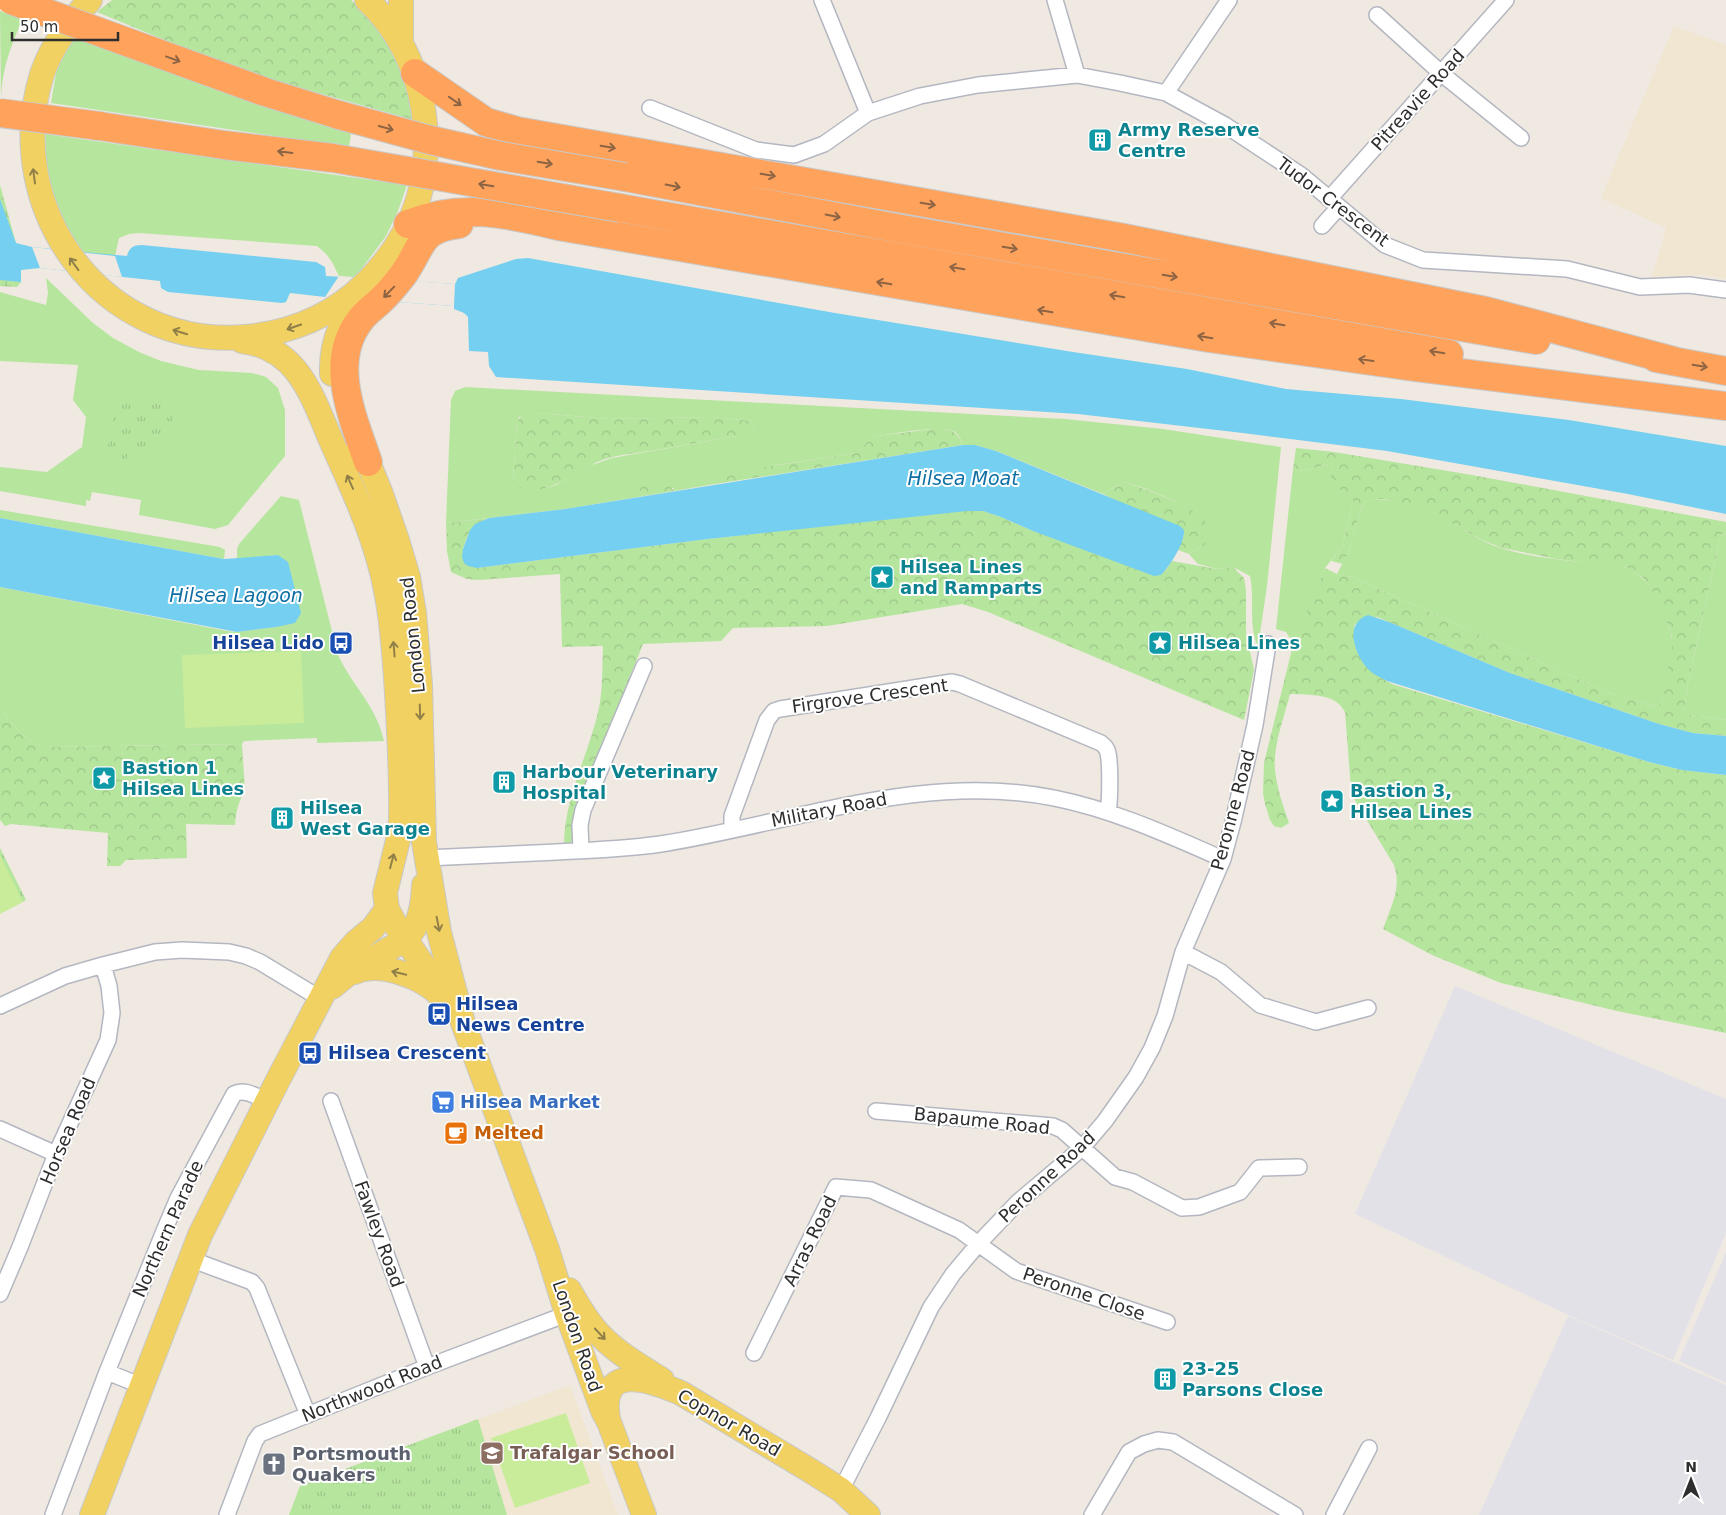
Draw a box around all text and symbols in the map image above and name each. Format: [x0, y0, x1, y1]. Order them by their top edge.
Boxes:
scale bar [12, 10, 119, 42]
text: 50 m [20, 18, 58, 36]
street label: Pitreavie Road [1367, 45, 1469, 155]
one-way arrow [165, 55, 180, 64]
one-way arrow [447, 96, 461, 106]
place label: Army Reserve Centre [1118, 119, 1259, 161]
one-way arrow [378, 123, 394, 133]
building icon: Army Reserve Centre [1087, 127, 1113, 153]
one-way arrow [600, 143, 616, 153]
one-way arrow [277, 147, 293, 157]
street label: Tudor Crescent [1272, 152, 1393, 251]
one-way arrow [536, 159, 552, 169]
one-way arrow [29, 168, 39, 184]
one-way arrow [760, 171, 776, 181]
one-way arrow [478, 179, 494, 189]
one-way arrow [665, 182, 681, 191]
one-way arrow [920, 199, 936, 209]
one-way arrow [824, 212, 840, 222]
one-way arrow [1001, 244, 1017, 254]
one-way arrow [69, 258, 80, 271]
one-way arrow [949, 262, 965, 272]
one-way arrow [1161, 272, 1177, 282]
one-way arrow [877, 277, 893, 287]
one-way arrow [383, 286, 395, 299]
one-way arrow [1109, 291, 1125, 301]
one-way arrow [1037, 305, 1053, 315]
one-way arrow [1269, 319, 1285, 329]
one-way arrow [286, 323, 302, 332]
one-way arrow [172, 326, 188, 336]
one-way arrow [1197, 332, 1213, 342]
one-way arrow [1429, 346, 1445, 356]
one-way arrow [1358, 355, 1374, 365]
one-way arrow [1691, 361, 1707, 371]
water label: Hilsea Moat [907, 467, 1020, 489]
one-way arrow [344, 475, 354, 490]
place label: Hilsea Lines and Ramparts [900, 556, 1042, 598]
place icon: Hilsea Lines and Ramparts [869, 564, 895, 590]
street label: London Road [396, 576, 429, 694]
water label: Hilsea Lagoon [169, 584, 303, 606]
bus stop icon: Hilsea Lido [328, 630, 354, 656]
place icon: Hilsea Lines [1147, 630, 1173, 656]
place label: Hilsea Lido [212, 632, 324, 653]
place label: Hilsea Lines [1178, 632, 1300, 653]
one-way arrow [389, 641, 398, 657]
street label: Firgrove Crescent [790, 674, 949, 717]
one-way arrow [416, 704, 425, 720]
street label: Peronne Road [1206, 747, 1259, 873]
place label: Bastion 1 Hilsea Lines [122, 757, 244, 799]
place label: Harbour Veterinary Hospital [522, 761, 718, 803]
place icon: Bastion 1 Hilsea Lines [91, 765, 117, 791]
building icon: Harbour Veterinary Hospital [491, 769, 517, 795]
place label: Bastion 3, Hilsea Lines [1350, 780, 1472, 822]
street label: Military Road [769, 788, 889, 831]
place icon: Bastion 3, Hilsea Lines [1319, 788, 1345, 814]
place label: Hilsea West Garage [300, 797, 430, 839]
building icon: Hilsea West Garage [269, 805, 295, 831]
one-way arrow [388, 853, 397, 869]
one-way arrow [433, 916, 443, 932]
one-way arrow [391, 968, 407, 977]
place label: Hilsea News Centre [456, 993, 585, 1035]
bus stop icon: Hilsea News Centre [426, 1001, 452, 1027]
bus stop icon: Hilsea Crescent [297, 1040, 323, 1066]
place label: Hilsea Crescent [328, 1042, 486, 1063]
street label: Horsea Road [36, 1074, 100, 1188]
supermarket icon: Hilsea Market [430, 1089, 456, 1115]
place label: Hilsea Market [460, 1091, 600, 1112]
street label: Bapaume Road [913, 1103, 1051, 1138]
cafe icon: Melted [443, 1120, 469, 1146]
place label: Melted [474, 1122, 544, 1143]
street label: Peronne Road [994, 1127, 1099, 1227]
street label: Northern Parade [128, 1157, 207, 1301]
street label: Fawley Road [350, 1178, 409, 1290]
street label: Arras Road [779, 1192, 840, 1289]
street label: Peronne Close [1020, 1263, 1148, 1324]
street label: London Road [549, 1277, 606, 1395]
one-way arrow [594, 1328, 606, 1341]
street label: Northwood Road [299, 1351, 445, 1426]
place label: 23-25 Parsons Close [1182, 1358, 1323, 1400]
building icon: 23-25 Parsons Close [1152, 1366, 1178, 1392]
street label: Copnor Road [674, 1385, 785, 1461]
school or university icon: Trafalgar School [479, 1440, 505, 1466]
place label: Trafalgar School [510, 1442, 675, 1463]
place label: Portsmouth Quakers [292, 1443, 411, 1485]
church icon: Portsmouth Quakers [261, 1451, 287, 1477]
north arrow [1666, 1455, 1716, 1505]
text: N [1685, 1459, 1697, 1475]

